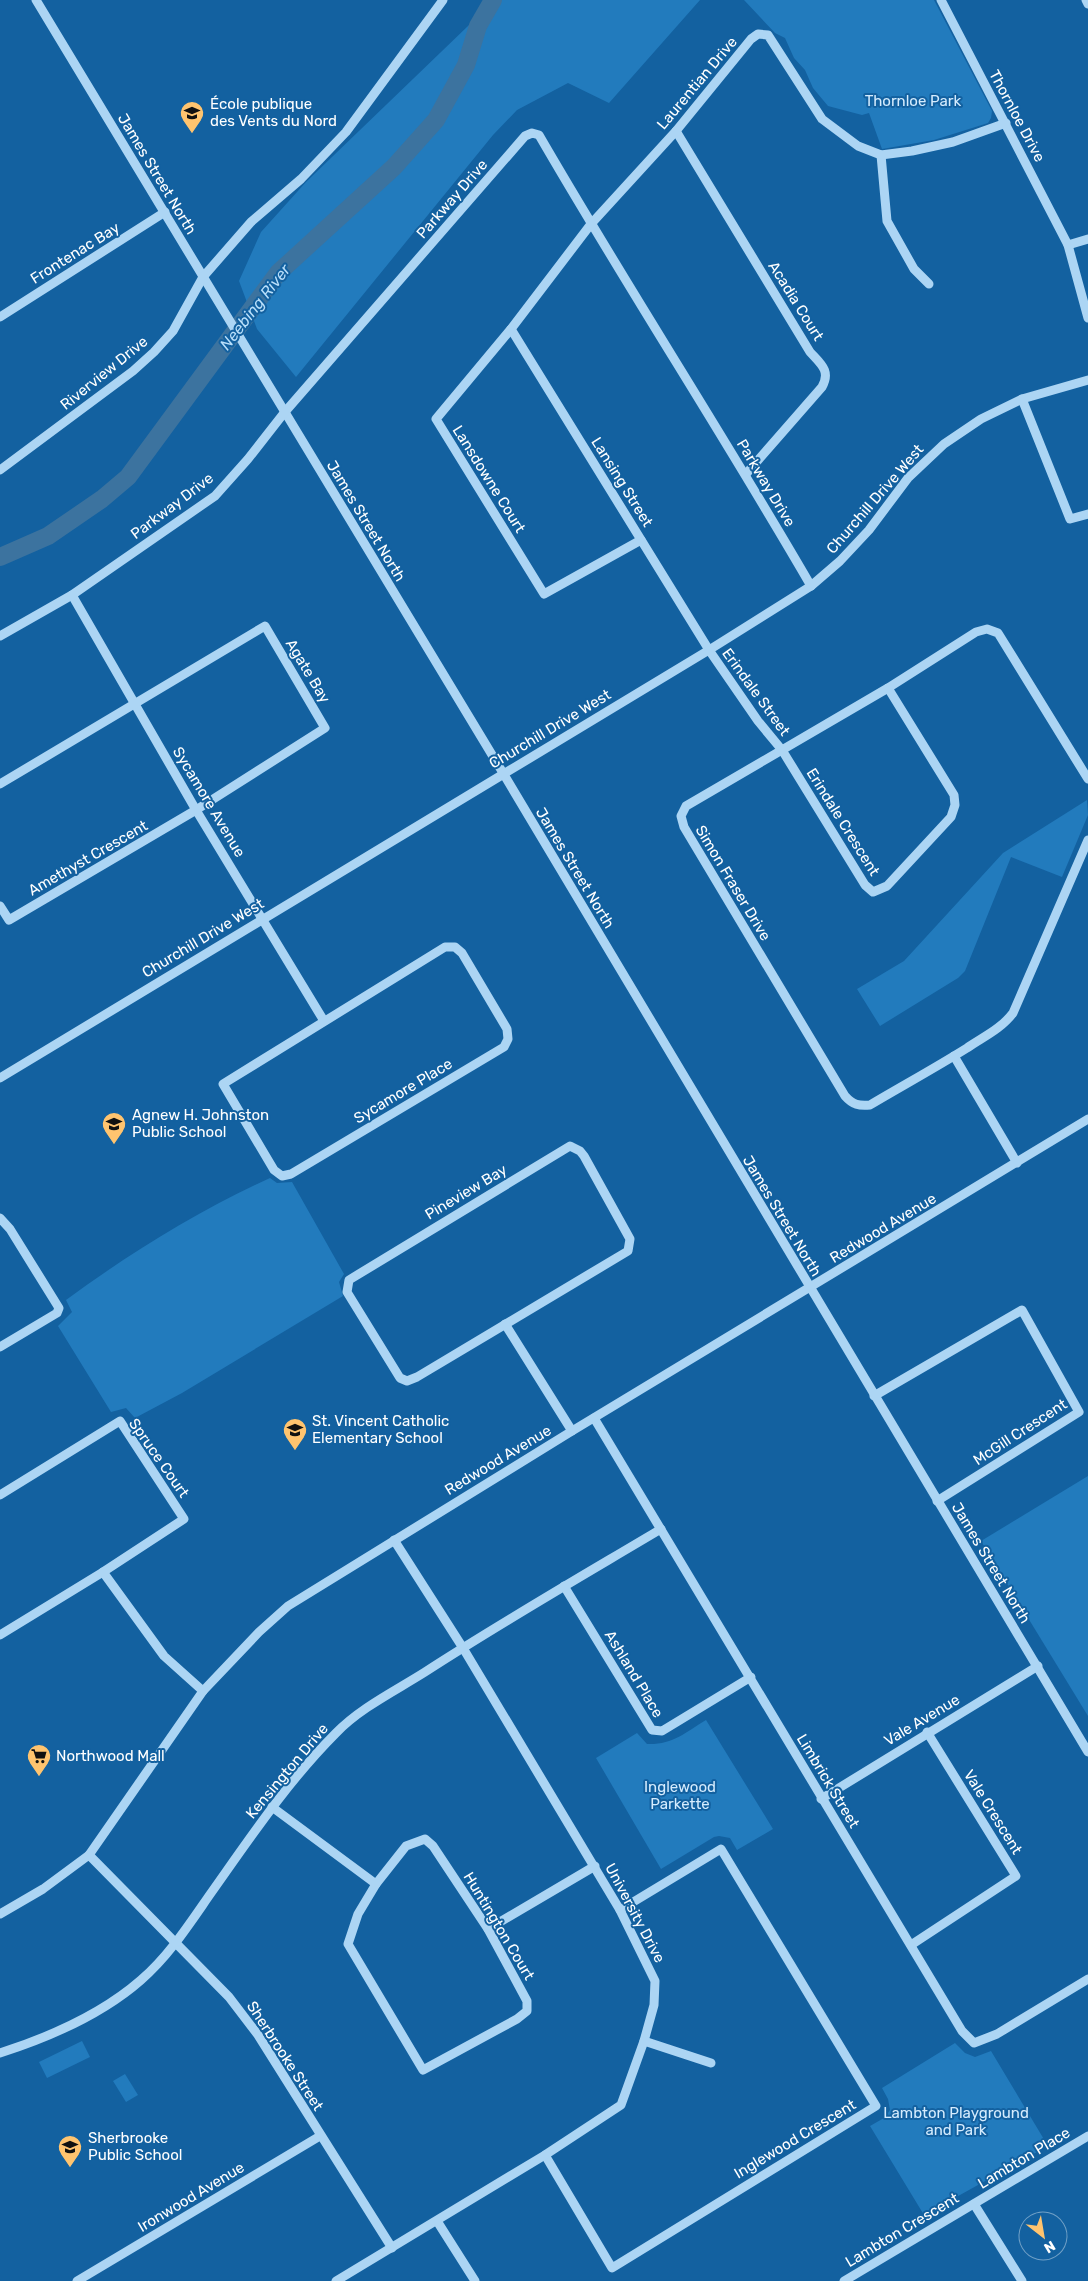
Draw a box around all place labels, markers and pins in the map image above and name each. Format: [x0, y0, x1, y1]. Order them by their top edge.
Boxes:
place label: École publique des Vents du Nord [210, 95, 337, 130]
school or university icon: École publique des Vents du Nord [179, 100, 205, 134]
place label: Agnew H. Johnston Public School [132, 1106, 269, 1141]
school or university icon: Agnew H. Johnston Public School [101, 1111, 127, 1145]
place label: St. Vincent Catholic Elementary School [312, 1412, 449, 1447]
school or university icon: St. Vincent Catholic Elementary School [282, 1417, 308, 1451]
supermarket icon: Northwood Mall [26, 1743, 52, 1777]
place label: Northwood Mall [56, 1747, 165, 1765]
place label: Sherbrooke Public School [88, 2129, 182, 2164]
school or university icon: Sherbrooke Public School [57, 2134, 83, 2168]

